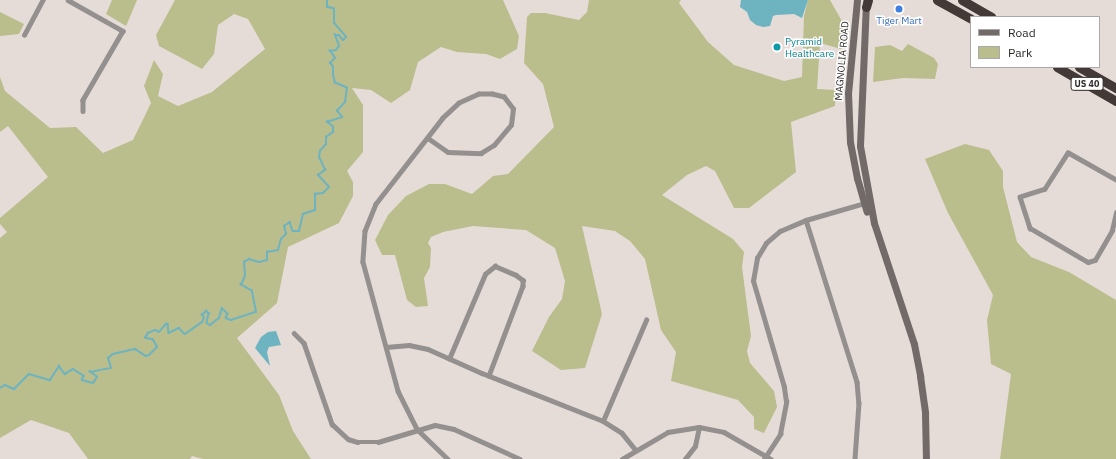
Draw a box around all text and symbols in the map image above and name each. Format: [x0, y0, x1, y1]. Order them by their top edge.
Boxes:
marker: Tiger Mart [894, 4, 904, 14]
place label: Tiger Mart [876, 15, 922, 27]
legend [970, 16, 1100, 68]
street label: MAGNOLIA ROAD [833, 21, 851, 101]
text: Road [1008, 25, 1036, 40]
place label: Pyramid Healthcare [785, 35, 834, 58]
marker: Pyramid Healthcare [772, 42, 782, 52]
text: Park [1008, 45, 1032, 60]
road number: US 40 [1070, 77, 1104, 91]

